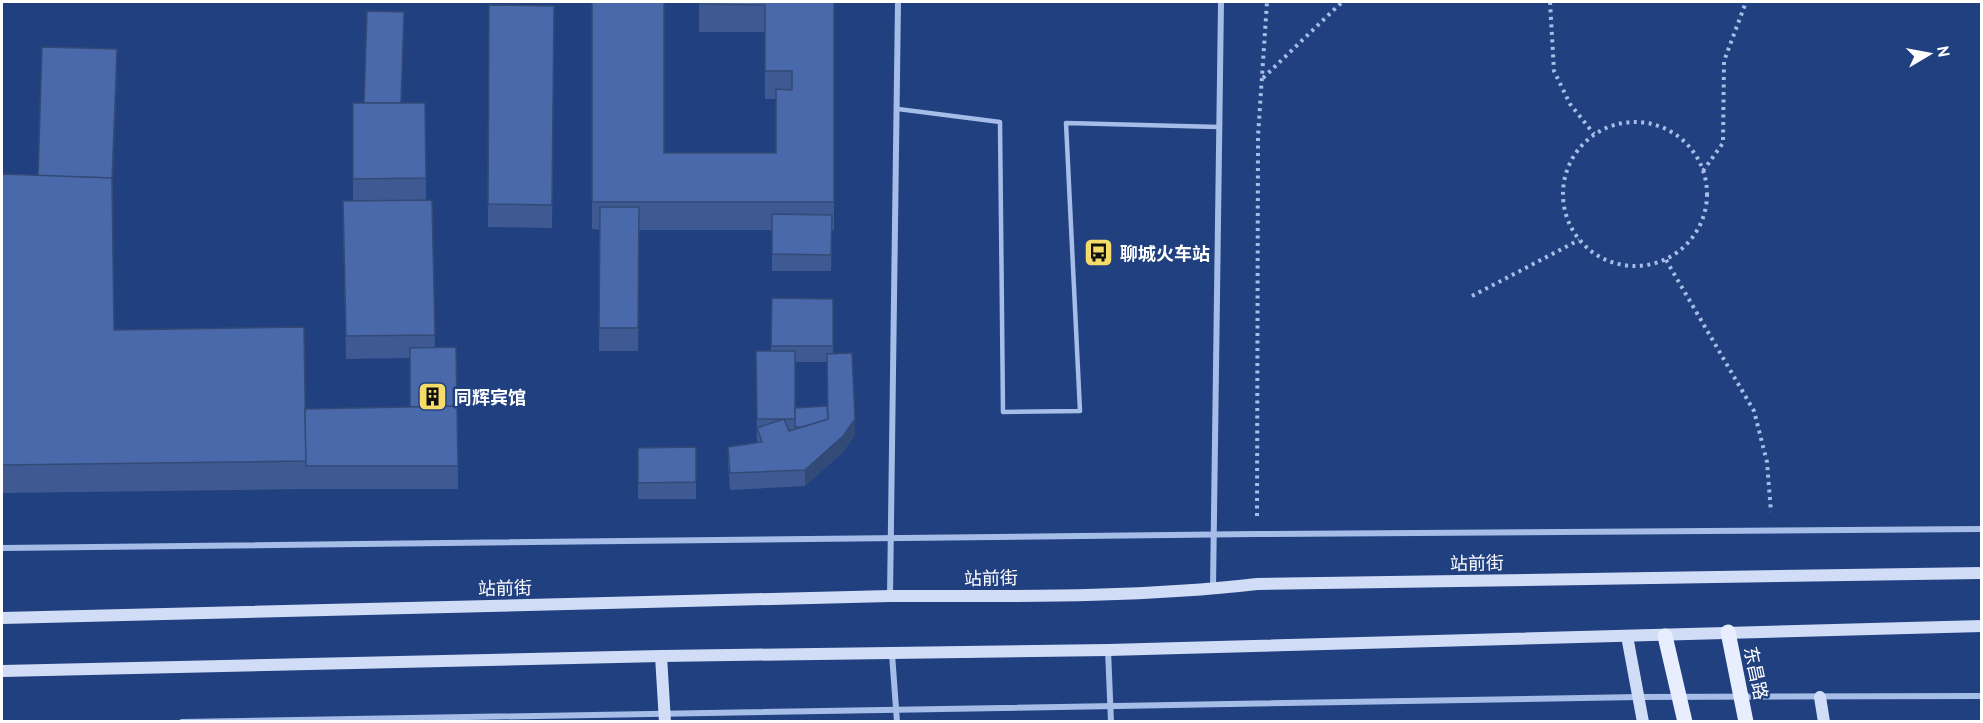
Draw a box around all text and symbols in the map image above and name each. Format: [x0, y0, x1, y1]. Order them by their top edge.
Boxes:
north arrow [1899, 24, 1959, 84]
text: N [1933, 44, 1955, 58]
bus stop icon: 聊城火车站 [1083, 237, 1115, 269]
place label: 聊城火车站 [1120, 242, 1210, 265]
building icon: 同辉宾馆 [417, 381, 449, 413]
place label: 同辉宾馆 [454, 386, 526, 409]
street label: 站前街 [1450, 551, 1504, 575]
street label: 站前街 [964, 566, 1018, 590]
street label: 站前街 [478, 576, 532, 600]
street label: 东昌路 [1739, 644, 1773, 702]

